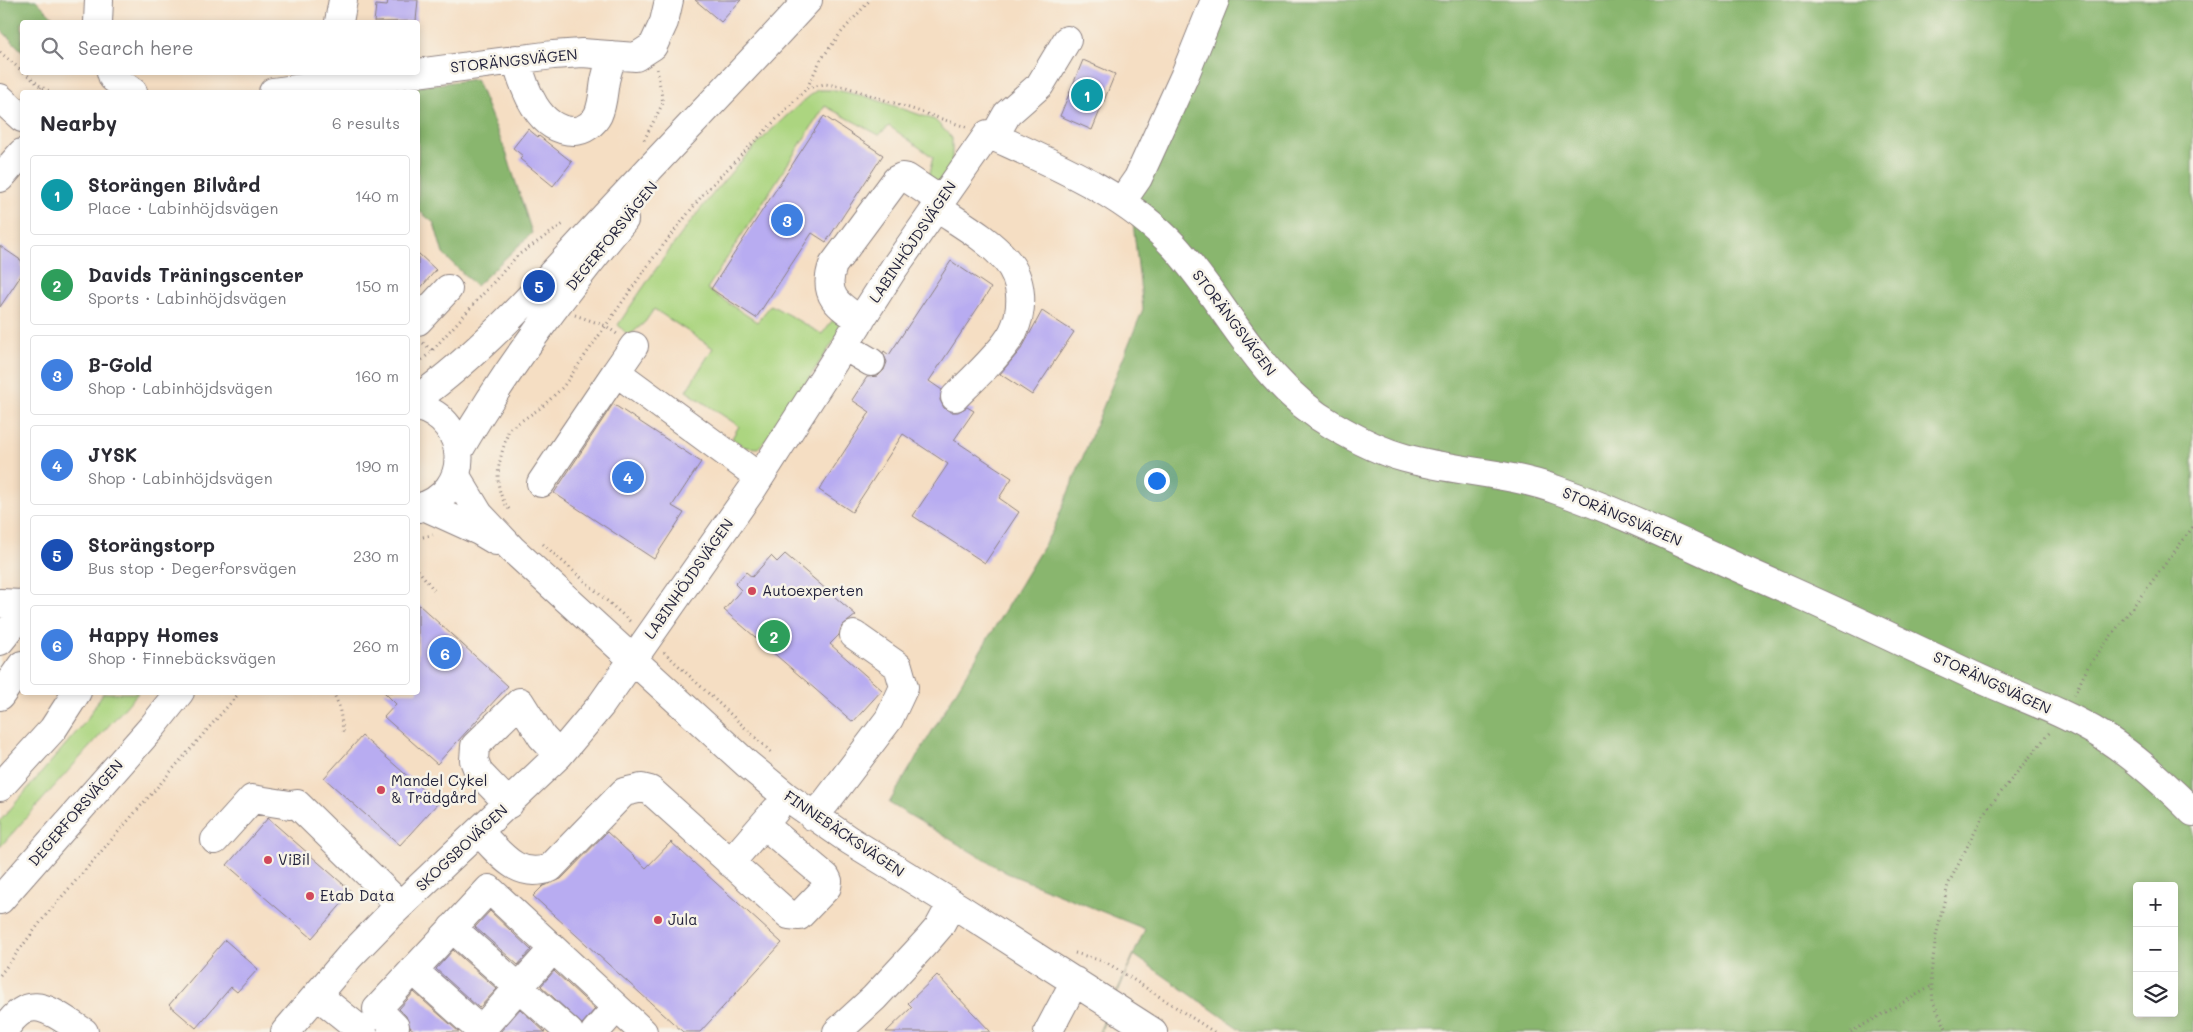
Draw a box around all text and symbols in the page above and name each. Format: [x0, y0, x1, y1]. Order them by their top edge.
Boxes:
search box [20, 20, 420, 75]
icon: search [38, 34, 66, 62]
text: Search here [78, 35, 194, 60]
street label: STORÄNGSVÄGEN [449, 43, 579, 77]
pin: 1 [1071, 76, 1103, 114]
text: Nearby [40, 109, 117, 136]
text: 6 results [332, 112, 400, 133]
text: Storängen Bilvård [88, 172, 260, 197]
street label: DEGERFORSVÄGEN [561, 177, 662, 294]
street label: LABINHÖJDSVÄGEN [864, 177, 960, 306]
text: 1 [53, 185, 61, 206]
text: 140 m [355, 185, 399, 206]
text: Place · Labinhöjdsvägen [88, 197, 278, 218]
pin: 3 [771, 201, 803, 239]
text: Davids Träningscenter [88, 262, 304, 287]
street label: STORÄNGSVÄGEN [1188, 265, 1281, 379]
pin: 5 [523, 267, 555, 305]
text: 2 [53, 275, 61, 296]
text: 150 m [355, 275, 399, 296]
text: Sports · Labinhöjdsvägen [88, 287, 286, 308]
text: B-Gold [88, 352, 152, 377]
text: 3 [52, 365, 62, 386]
text: 160 m [354, 365, 399, 386]
text: Shop · Labinhöjdsvägen [88, 377, 273, 398]
text: JYSK [88, 442, 137, 467]
text: 4 [52, 455, 62, 476]
text: 190 m [355, 455, 399, 476]
pin: 4 [612, 458, 644, 496]
text: Shop · Labinhöjdsvägen [88, 467, 273, 488]
your location [1144, 468, 1170, 494]
street label: STORÄNGSVÄGEN [1560, 482, 1685, 550]
street label: LABINHÖJDSVÄGEN [639, 514, 737, 643]
text: Storängstorp [88, 532, 215, 557]
text: 5 [52, 545, 62, 566]
text: 230 m [353, 545, 399, 566]
text: Bus stop · Degerforsvägen [88, 557, 296, 578]
place label: Autoexperten [762, 580, 863, 600]
marker: Autoexperten [746, 585, 758, 597]
pin: 2 [758, 617, 790, 655]
text: Happy Homes [88, 622, 219, 647]
pin: 6 [429, 634, 461, 672]
text: 6 [52, 635, 62, 656]
text: 260 m [353, 635, 399, 656]
street label: STORÄNGSVÄGEN [1930, 646, 2055, 718]
text: Shop · Finnebäcksvägen [88, 647, 276, 668]
street label: DEGERFORSVÄGEN [23, 755, 127, 870]
place label: Mandel Cykel & Trädgård [391, 770, 488, 807]
marker: Mandel Cykel & Trädgård [375, 784, 387, 796]
street label: FINNEBÄCKSVÄGEN [780, 785, 909, 881]
street label: SKOGSBOVÄGEN [411, 799, 512, 895]
place label: ViBil [278, 849, 310, 869]
marker: ViBil [262, 854, 274, 866]
map controls [2133, 882, 2178, 1017]
button: + [2133, 882, 2178, 927]
place label: Etab Data [320, 885, 395, 905]
marker: Etab Data [304, 890, 316, 902]
place label: Jula [668, 909, 698, 929]
marker: Jula [652, 914, 664, 926]
button: − [2133, 927, 2178, 972]
button: layers [2133, 972, 2178, 1017]

